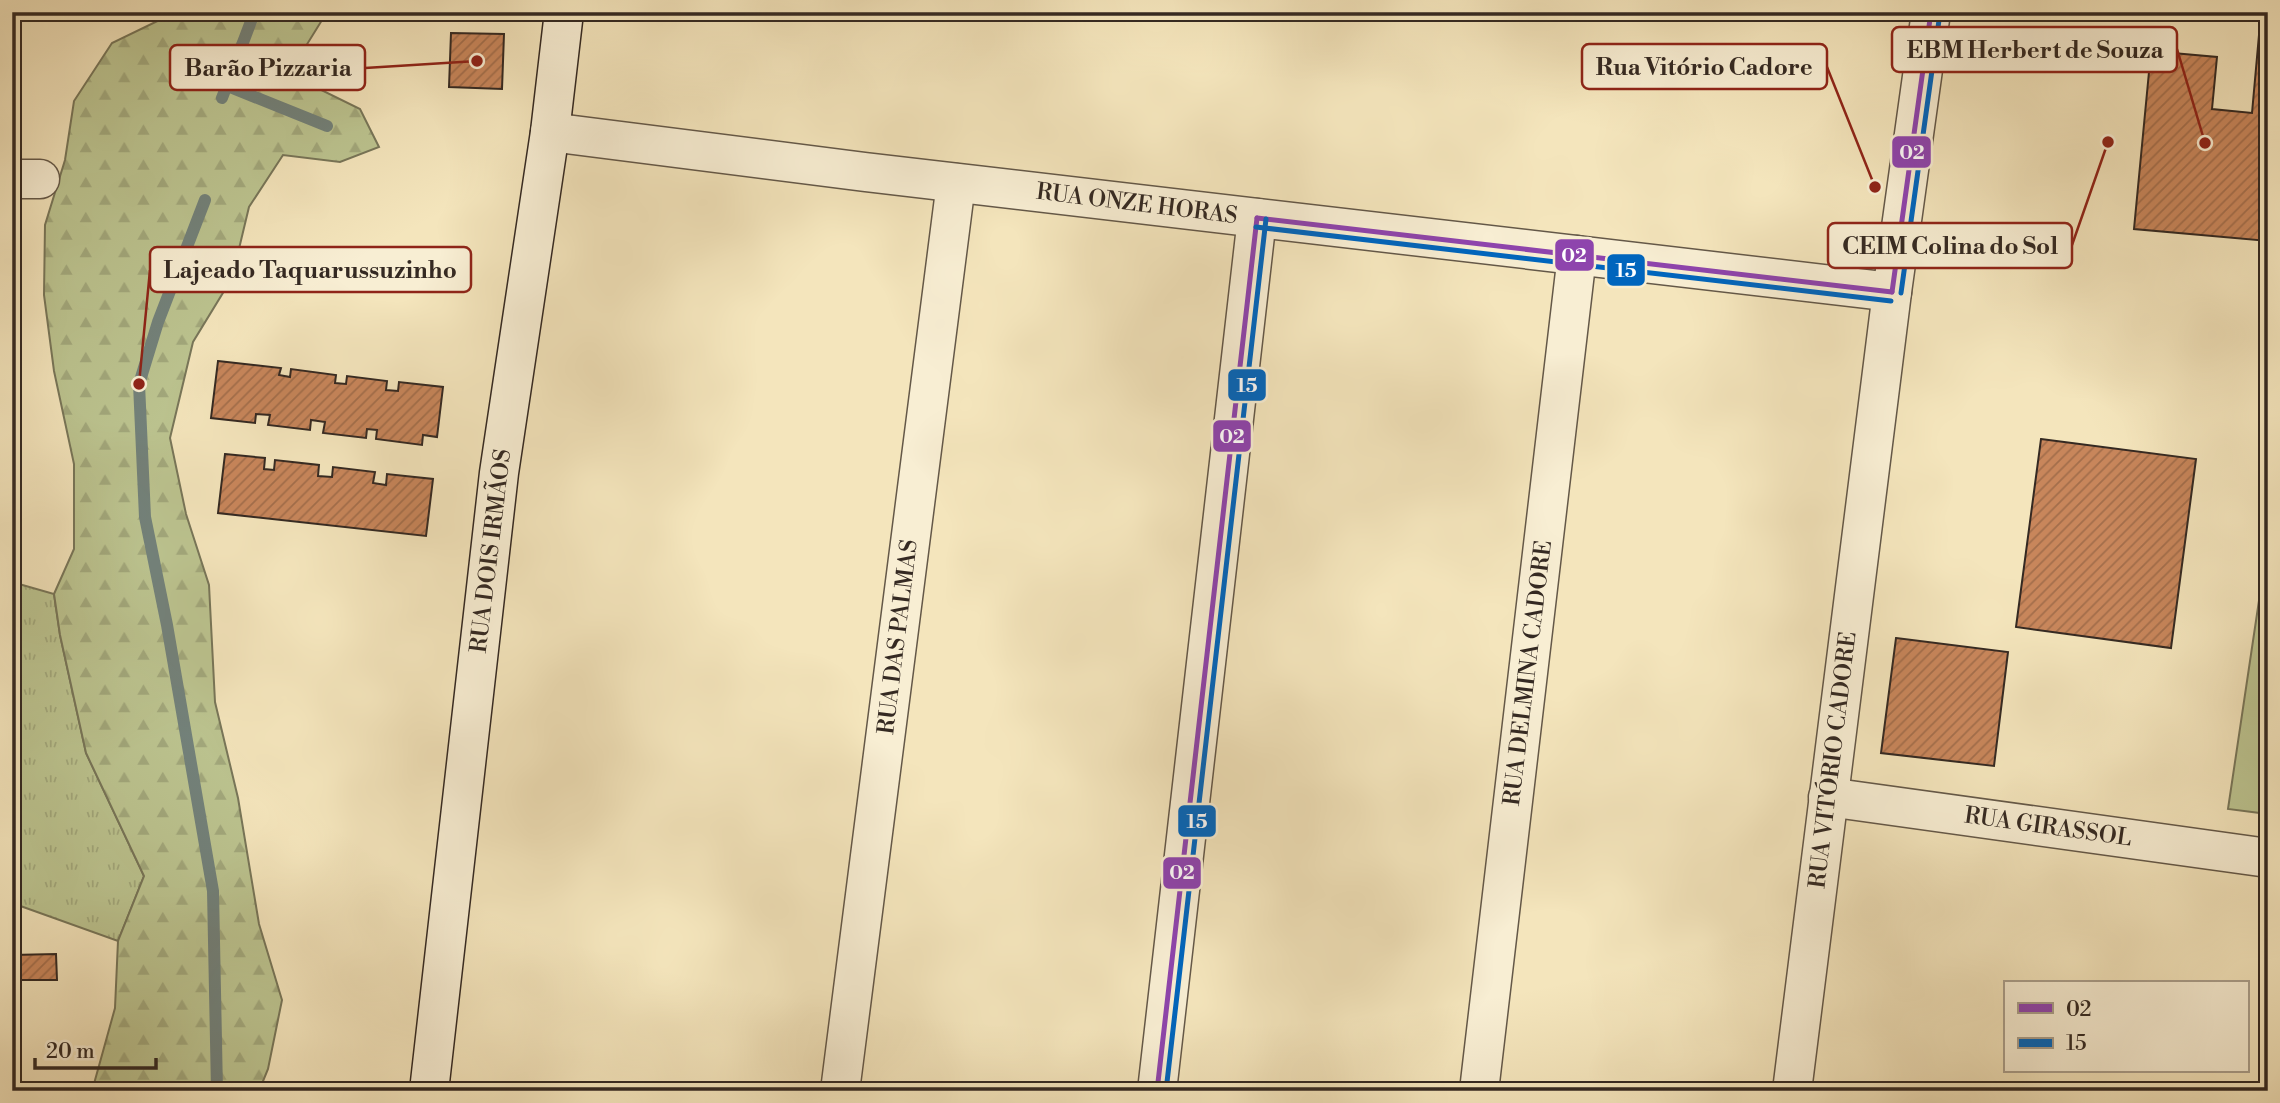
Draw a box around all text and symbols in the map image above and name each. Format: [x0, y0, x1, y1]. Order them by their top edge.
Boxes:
callout: EBM Herbert de Souza [1892, 27, 2177, 72]
text: EBM Herbert de Souza [1906, 36, 2165, 66]
callout: Rua Vitório Cadore [1582, 44, 1827, 89]
callout: Barão Pizzaria [170, 45, 365, 90]
text: Rua Vitório Cadore [1595, 53, 1813, 83]
text: Barão Pizzaria [184, 54, 353, 84]
line badge: 02 [1891, 135, 1932, 169]
text: 02 [1899, 141, 1925, 165]
street label: RUA ONZE HORAS [1035, 178, 1239, 230]
callout: CEIM Colina do Sol [1828, 223, 2072, 268]
text: CEIM Colina do Sol [1842, 232, 2058, 262]
line badge: 02 [1554, 238, 1595, 272]
text: 02 [1561, 244, 1587, 268]
callout: Lajeado Taquarussuzinho [150, 247, 471, 292]
line badge: 15 [1606, 253, 1646, 287]
text: Lajeado Taquarussuzinho [163, 256, 457, 286]
text: 15 [1616, 259, 1637, 283]
line badge: 15 [1227, 368, 1267, 402]
text: 15 [1237, 374, 1258, 398]
line badge: 02 [1212, 419, 1252, 453]
text: 02 [1219, 425, 1245, 449]
street label: RUA DOIS IRMÃOS [463, 447, 517, 655]
street label: RUA DAS PALMAS [872, 538, 924, 736]
street label: RUA DELMINA CADORE [1498, 539, 1558, 807]
street label: RUA VITÓRIO CADORE [1800, 630, 1863, 890]
street label: RUA GIRASSOL [1962, 801, 2134, 853]
line badge: 15 [1177, 804, 1217, 838]
text: 15 [1187, 810, 1208, 834]
line badge: 02 [1162, 856, 1202, 890]
text: 02 [1169, 861, 1195, 885]
legend [2004, 981, 2248, 1072]
text: 02 [2066, 997, 2092, 1023]
scale bar [35, 1026, 156, 1070]
text: 15 [2066, 1031, 2087, 1057]
text: 20 m [46, 1039, 95, 1065]

